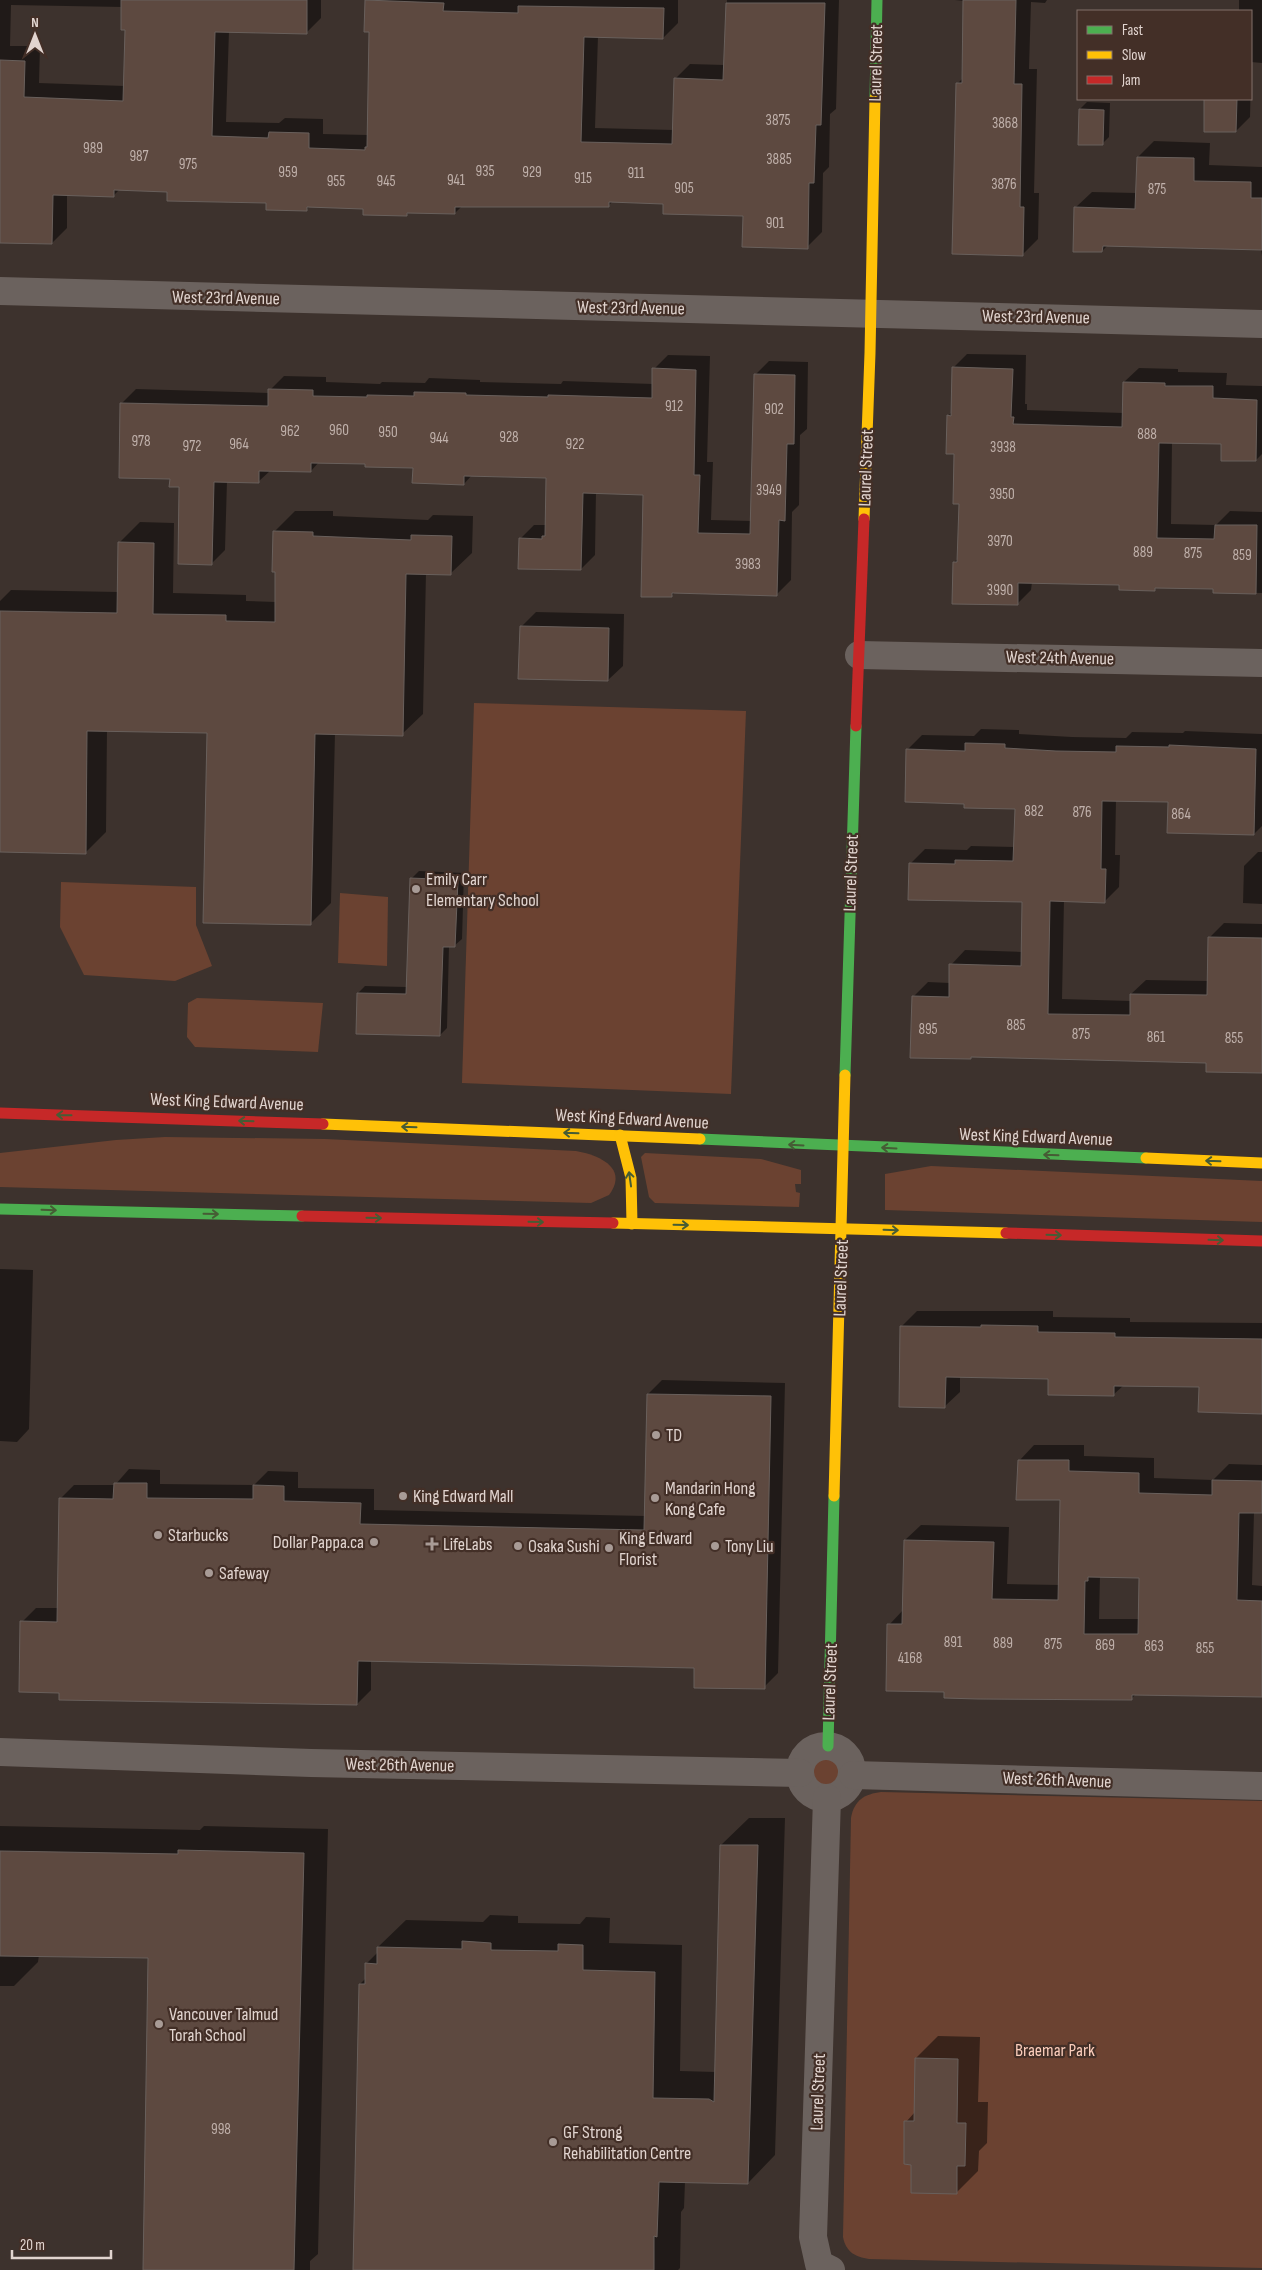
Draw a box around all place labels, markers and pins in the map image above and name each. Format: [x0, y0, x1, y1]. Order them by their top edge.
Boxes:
place label: Emily Carr Elementary School [426, 869, 539, 911]
marker: Emily Carr Elementary School [410, 883, 422, 895]
place label: TD [666, 1425, 682, 1446]
marker: TD [650, 1429, 662, 1441]
place label: Mandarin Hong Kong Cafe [665, 1478, 755, 1520]
place label: King Edward Mall [413, 1486, 513, 1507]
marker: King Edward Mall [397, 1490, 409, 1502]
marker: Mandarin Hong Kong Cafe [649, 1492, 661, 1504]
place label: Starbucks [168, 1525, 228, 1546]
place label: King Edward Florist [619, 1528, 692, 1570]
marker: Starbucks [152, 1529, 164, 1541]
place label: Dollar Pappa.ca [273, 1532, 364, 1553]
place label: LifeLabs [443, 1534, 493, 1555]
marker: Dollar Pappa.ca [368, 1536, 380, 1548]
place label: Osaka Sushi [528, 1536, 600, 1557]
place label: Tony Liu [725, 1536, 774, 1557]
marker: LifeLabs [425, 1537, 439, 1551]
marker: Osaka Sushi [512, 1540, 524, 1552]
marker: Tony Liu [709, 1540, 721, 1552]
marker: King Edward Florist [603, 1542, 615, 1554]
place label: Safeway [219, 1563, 269, 1584]
marker: Safeway [203, 1567, 215, 1579]
place label: Vancouver Talmud Torah School [169, 2004, 278, 2046]
marker: Vancouver Talmud Torah School [153, 2018, 165, 2030]
place label: GF Strong Rehabilitation Centre [563, 2122, 691, 2164]
marker: GF Strong Rehabilitation Centre [547, 2136, 559, 2148]

